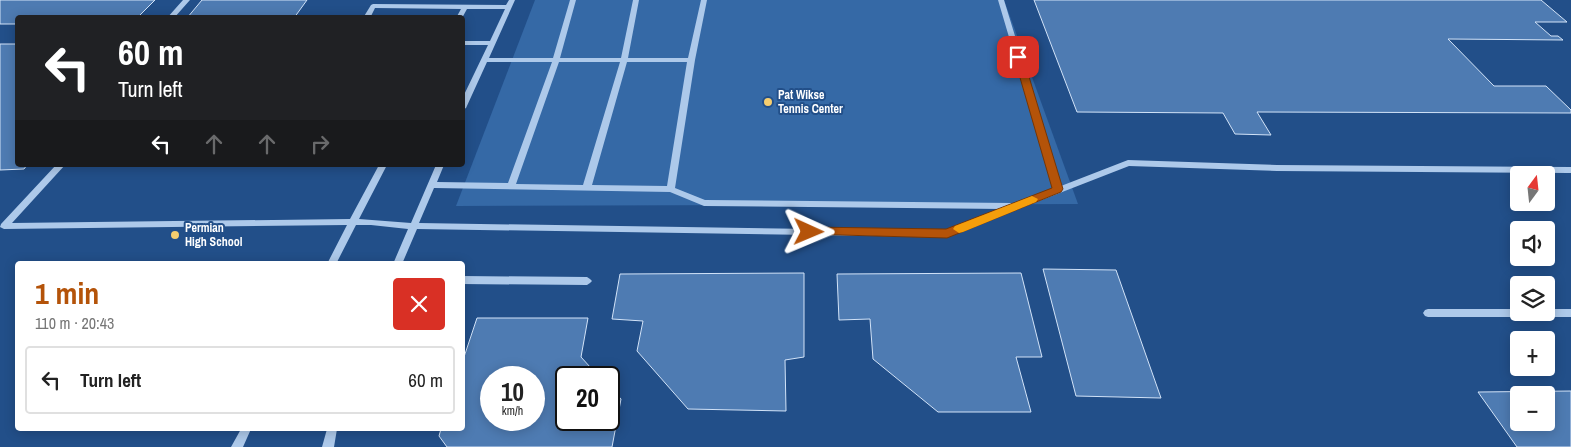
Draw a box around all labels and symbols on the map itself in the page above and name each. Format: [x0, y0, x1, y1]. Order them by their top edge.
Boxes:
pin [997, 36, 1039, 78]
place label: Pat Wikse Tennis Center [778, 87, 843, 117]
marker: Pat Wikse Tennis Center [762, 96, 774, 108]
north arrow [1510, 166, 1555, 211]
position arrow [782, 205, 834, 257]
place label: Permian High School [185, 220, 243, 250]
marker: Permian High School [169, 229, 181, 241]
speed limit sign: 20 [555, 366, 620, 431]

